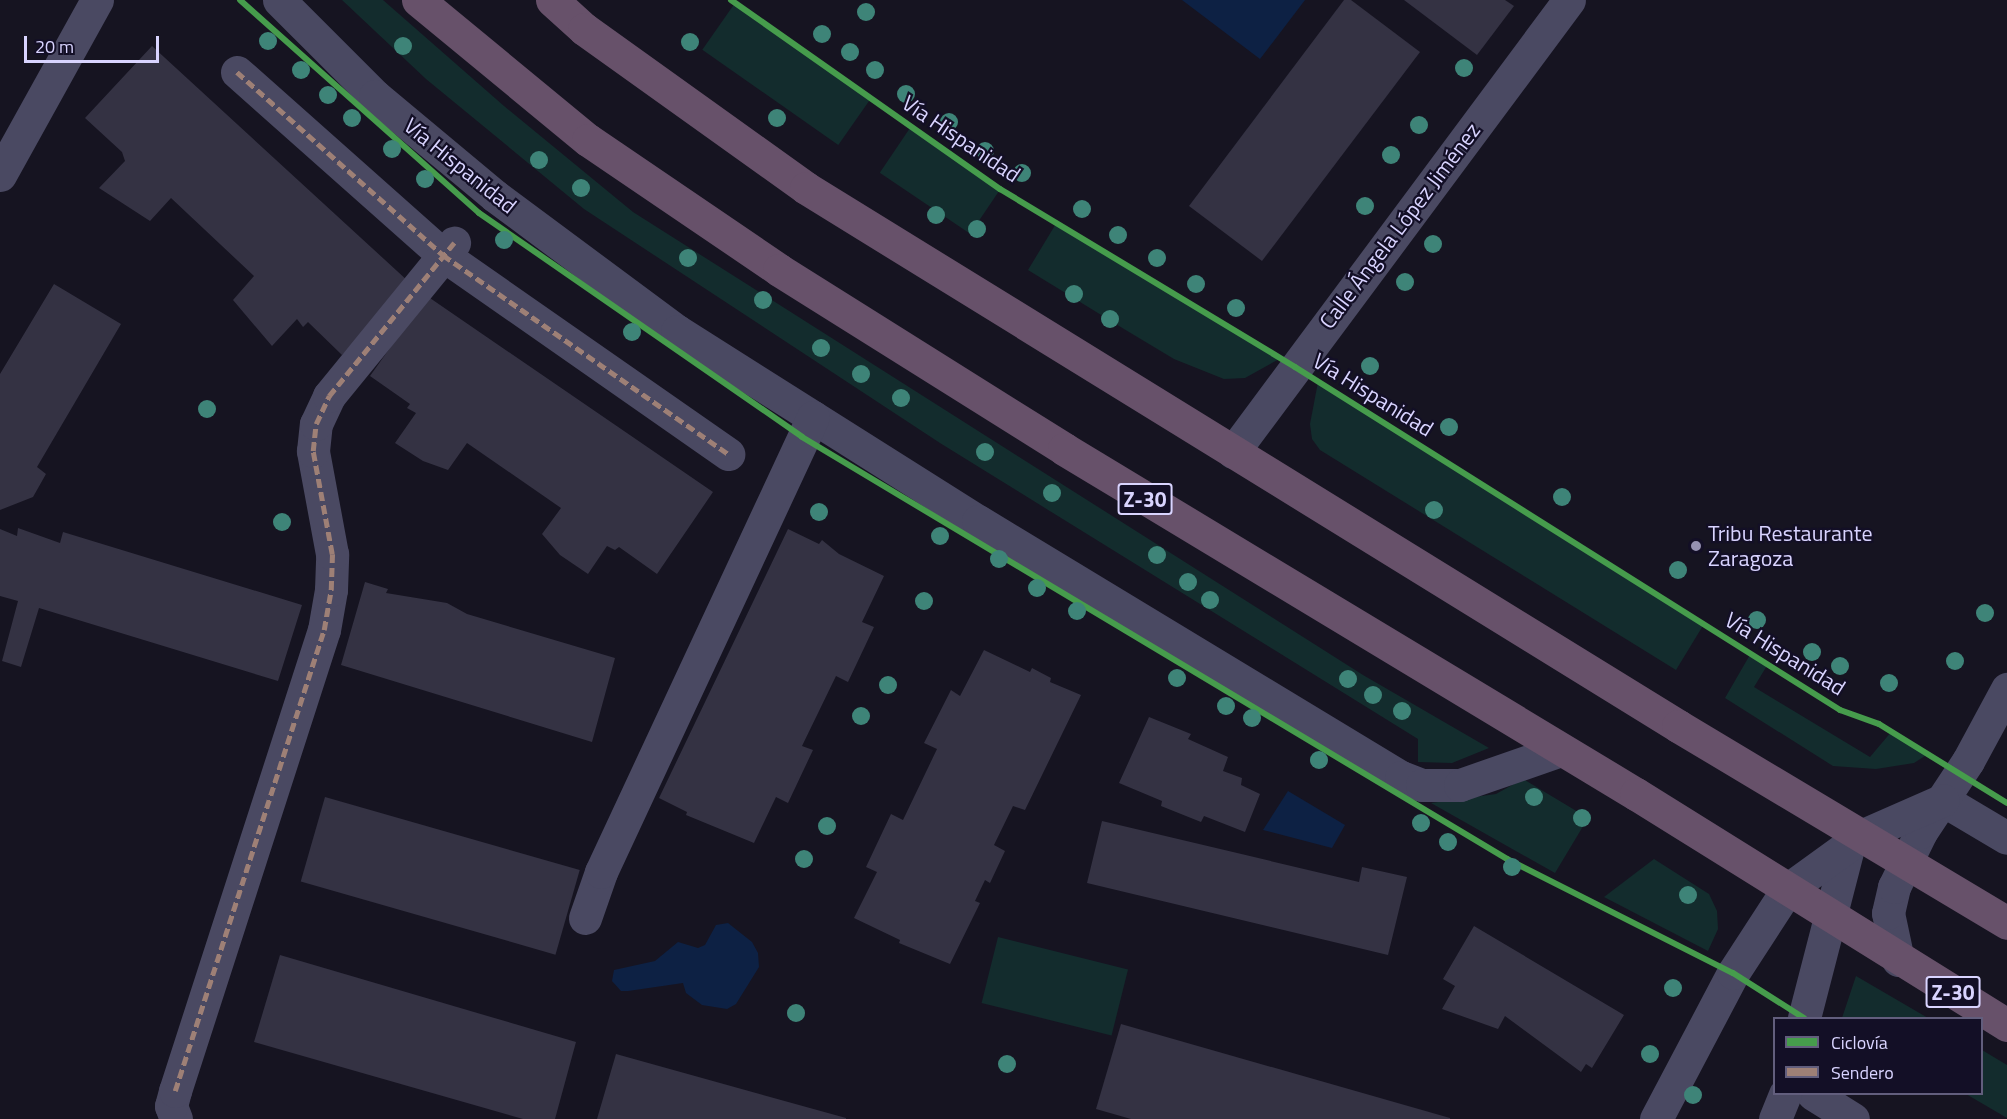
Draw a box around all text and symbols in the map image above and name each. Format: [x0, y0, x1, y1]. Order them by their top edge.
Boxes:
scale bar [27, 24, 162, 62]
text: 20 m [35, 33, 74, 60]
street label: Vía Hispanidad [897, 90, 1025, 188]
street label: Vía Hispanidad [398, 113, 522, 219]
street label: Calle Ángela López Jiménez [1314, 118, 1486, 334]
street label: Vía Hispanidad [1308, 348, 1438, 442]
road number: Z-30 [1116, 481, 1174, 517]
place label: Tribu Restaurante Zaragoza [1708, 520, 1873, 572]
marker: Tribu Restaurante Zaragoza [1689, 539, 1703, 553]
street label: Vía Hispanidad [1720, 607, 1850, 701]
road number: Z-30 [1924, 974, 1982, 1010]
legend [1773, 1017, 1983, 1095]
text: Ciclovía [1831, 1029, 1888, 1056]
text: Sendero [1831, 1059, 1894, 1086]

